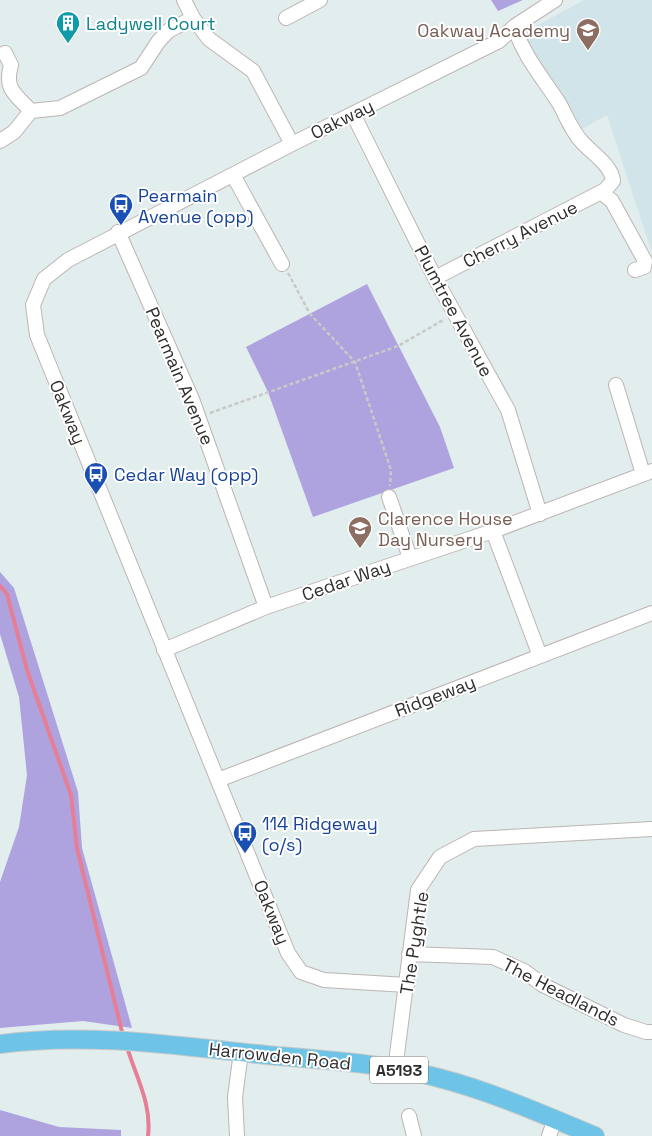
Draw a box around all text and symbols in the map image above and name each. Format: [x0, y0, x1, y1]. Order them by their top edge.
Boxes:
building icon: Ladywell Court [55, 10, 81, 44]
place label: Ladywell Court [86, 12, 216, 35]
school or university icon: Oakway Academy [575, 17, 601, 51]
place label: Oakway Academy [417, 19, 570, 42]
street label: Oakway [307, 94, 377, 144]
place label: Pearmain Avenue (opp) [138, 184, 254, 228]
bus stop icon: Pearmain Avenue (opp) [108, 192, 134, 226]
street label: Cherry Avenue [459, 195, 581, 273]
street label: Plumtree Avenue [410, 241, 498, 381]
street label: Pearmain Avenue [141, 304, 219, 448]
street label: Oakway [45, 376, 91, 448]
bus stop icon: Cedar Way (opp) [83, 461, 109, 495]
place label: Cedar Way (opp) [114, 463, 258, 486]
place label: Clarence House Day Nursery [378, 507, 513, 551]
school or university icon: Clarence House Day Nursery [347, 515, 373, 549]
street label: Cedar Way [299, 554, 393, 606]
street label: Ridgeway [391, 670, 479, 722]
place label: 114 Ridgeway (o/s) [262, 812, 378, 856]
bus stop icon: 114 Ridgeway (o/s) [232, 820, 258, 854]
street label: Oakway [249, 876, 295, 948]
street label: The Pyghtle [394, 890, 434, 996]
street label: The Headlands [499, 953, 623, 1031]
street label: Harrowden Road [208, 1037, 352, 1075]
road number: A5193 [370, 1056, 428, 1084]

